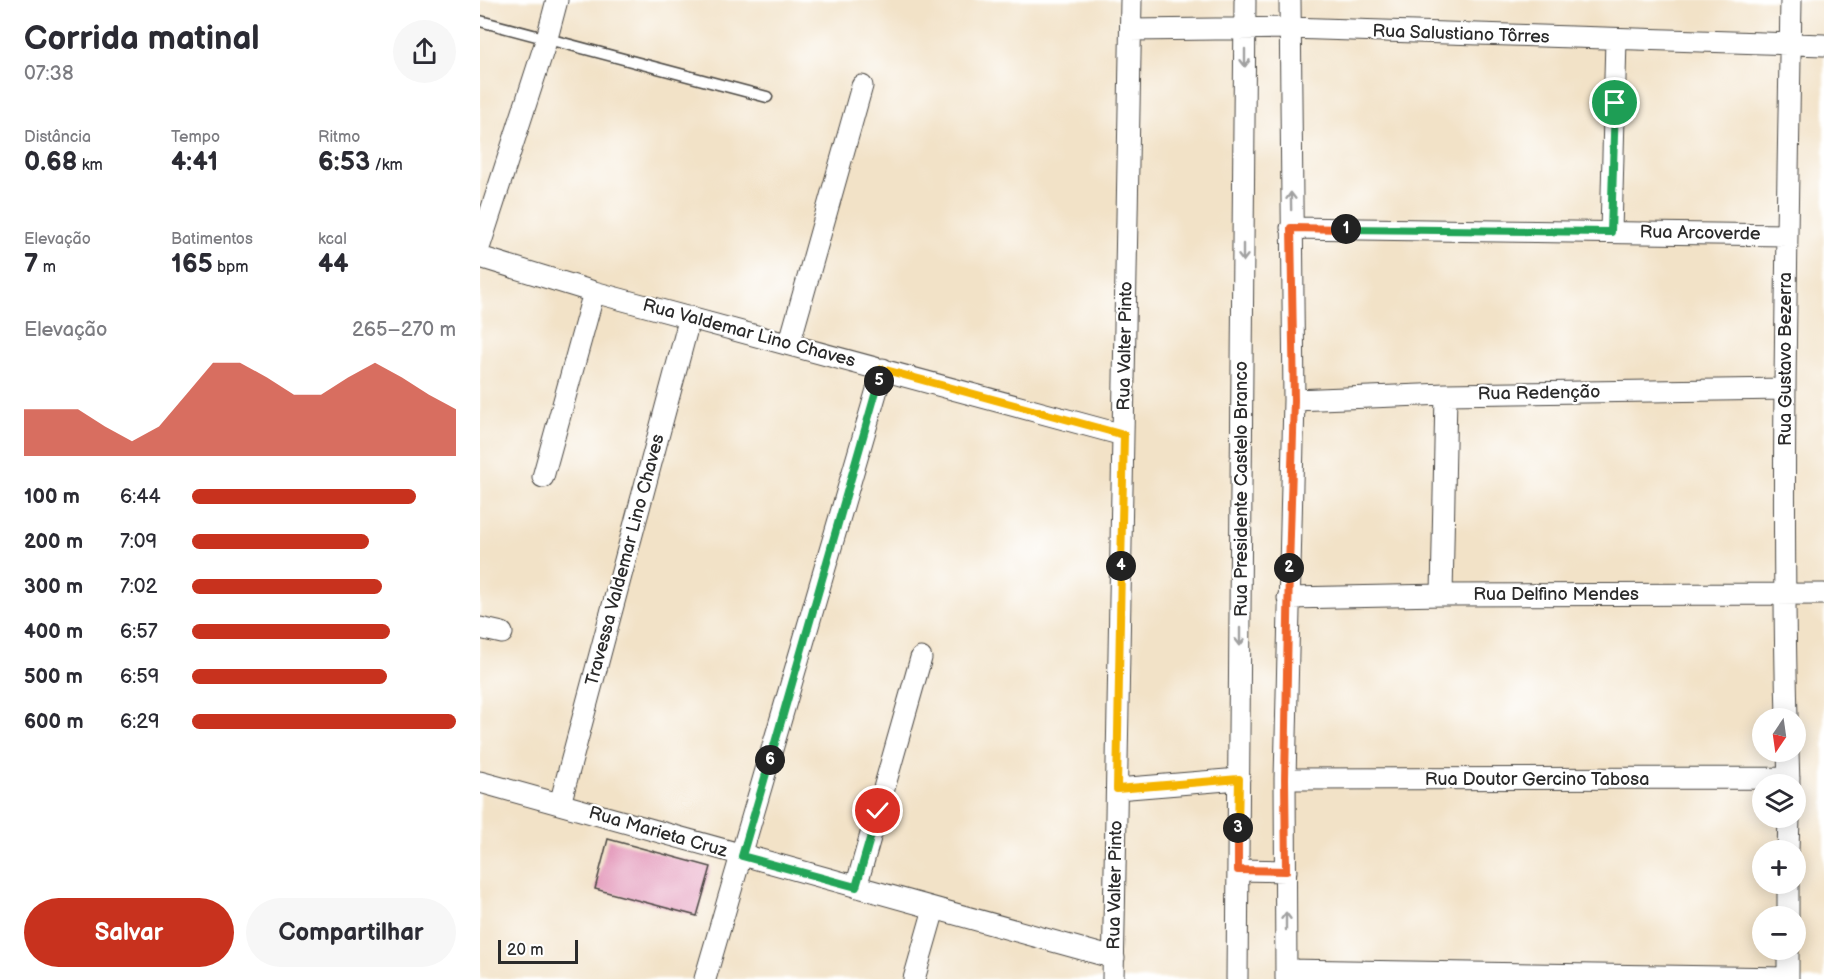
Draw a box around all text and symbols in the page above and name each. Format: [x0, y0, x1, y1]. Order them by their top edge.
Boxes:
text: Corrida matinal [24, 19, 260, 59]
button: share [393, 20, 456, 83]
street label: Rua Salustiano Tôrres [1372, 20, 1550, 48]
one-way arrow [1239, 48, 1251, 68]
text: 07:38 [24, 62, 74, 86]
pin [1589, 77, 1640, 128]
icon: arrive [1598, 86, 1631, 119]
text: Distância [24, 128, 91, 147]
text: Tempo [171, 128, 220, 147]
text: Ritmo [318, 128, 360, 147]
text: 0.68 [24, 147, 77, 178]
text: 4:41 [171, 147, 218, 178]
text: 6:53 [318, 147, 370, 178]
text: km [77, 156, 103, 175]
text: /km [370, 156, 403, 175]
one-way arrow [1285, 191, 1297, 211]
pin: 1 [1331, 214, 1361, 244]
text: 1 [1343, 219, 1349, 238]
street label: Rua Arcoverde [1639, 221, 1761, 245]
text: Elevação [24, 230, 91, 249]
text: Batimentos [171, 230, 253, 249]
text: kcal [318, 230, 347, 249]
one-way arrow [1237, 243, 1249, 263]
text: 7 [24, 249, 38, 280]
text: 165 [171, 249, 213, 280]
text: 44 [318, 249, 349, 280]
text: m [38, 258, 56, 277]
text: bpm [213, 258, 249, 277]
street label: Rua Gustavo Bezerra [1775, 272, 1796, 446]
street label: Rua Valter Pinto [1113, 281, 1137, 411]
street label: Rua Valdemar Lino Chaves [640, 294, 858, 372]
text: Elevação [24, 318, 107, 342]
text: 265–270 m [352, 318, 456, 342]
street label: Rua Presidente Castelo Branco [1231, 361, 1252, 617]
pin: 5 [864, 366, 894, 396]
text: 5 [874, 371, 884, 390]
street label: Rua Redenção [1478, 381, 1600, 405]
street label: Travessa Valdemar Lino Chaves [581, 432, 669, 688]
text: 100 m [24, 485, 80, 509]
text: 6:44 [120, 485, 161, 509]
text: 200 m [24, 530, 83, 554]
text: 7:09 [120, 530, 157, 554]
pin: 4 [1106, 551, 1136, 581]
pin: 2 [1274, 553, 1304, 583]
text: 4 [1116, 556, 1126, 575]
text: 2 [1284, 558, 1294, 577]
text: 300 m [24, 575, 83, 599]
text: 7:02 [120, 575, 157, 599]
street label: Rua Delfino Mendes [1473, 584, 1639, 605]
text: 400 m [24, 620, 83, 644]
text: 6:57 [120, 620, 158, 644]
one-way arrow [1234, 627, 1246, 647]
text: 500 m [24, 665, 83, 689]
text: 6:59 [120, 665, 159, 689]
north arrow [1752, 708, 1806, 762]
map controls [1752, 708, 1806, 960]
text: 600 m [24, 710, 84, 734]
text: 6:29 [120, 710, 160, 734]
pin: 6 [755, 745, 785, 775]
text: 6 [765, 750, 775, 769]
street label: Rua Doutor Gercino Tabosa [1425, 769, 1649, 790]
button: layers [1752, 774, 1806, 828]
pin [852, 785, 903, 836]
icon: check [861, 794, 894, 827]
street label: Rua Marieta Cruz [586, 802, 730, 862]
pin: 3 [1223, 813, 1253, 843]
text: 3 [1233, 818, 1243, 837]
street label: Rua Valter Pinto [1103, 820, 1127, 950]
button: + [1752, 840, 1806, 894]
button: Salvar [24, 898, 234, 967]
button: Compartilhar [246, 898, 456, 967]
button: − [1752, 906, 1806, 960]
one-way arrow [1280, 911, 1292, 931]
scale bar [498, 937, 578, 964]
text: 20 m [507, 941, 543, 960]

